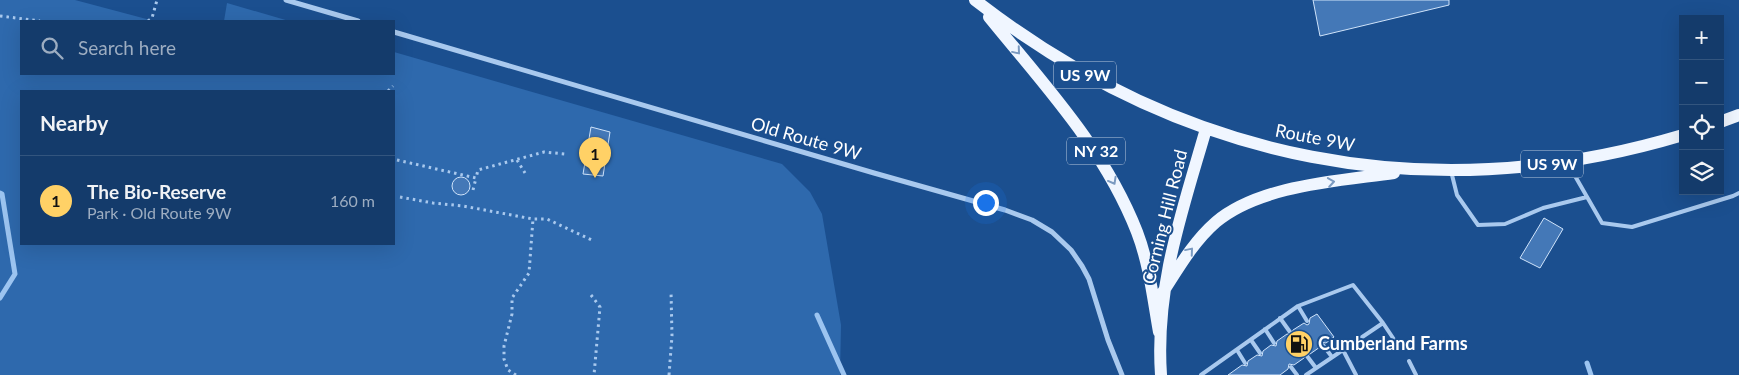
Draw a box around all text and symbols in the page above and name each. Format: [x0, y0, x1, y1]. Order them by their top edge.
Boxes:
map controls [1679, 15, 1724, 195]
button: + [1679, 15, 1724, 60]
search box [20, 20, 395, 75]
icon: search [38, 34, 66, 62]
text: Search here [78, 36, 176, 59]
one-way arrow [1011, 45, 1019, 54]
button: − [1679, 60, 1724, 105]
road number: US 9W [1054, 62, 1116, 88]
button: locate [1679, 105, 1724, 150]
text: Nearby [40, 110, 108, 135]
street label: Old Route 9W [749, 112, 864, 164]
street label: Route 9W [1274, 119, 1357, 156]
pin: 1 [579, 137, 611, 178]
road number: NY 32 [1067, 138, 1125, 164]
street label: Corning Hill Road [1137, 147, 1191, 286]
road number: US 9W [1521, 150, 1583, 178]
button: layers [1679, 150, 1724, 195]
one-way arrow [1107, 176, 1117, 185]
one-way arrow [1327, 178, 1336, 188]
text: The Bio-Reserve [87, 180, 226, 203]
your location [973, 190, 999, 216]
text: 1 [51, 191, 61, 210]
text: 160 m [330, 191, 375, 210]
text: Park · Old Route 9W [87, 203, 232, 222]
one-way arrow [1184, 248, 1193, 257]
fuel station icon: Cumberland Farms [1284, 329, 1314, 359]
place label: Cumberland Farms [1318, 332, 1468, 354]

